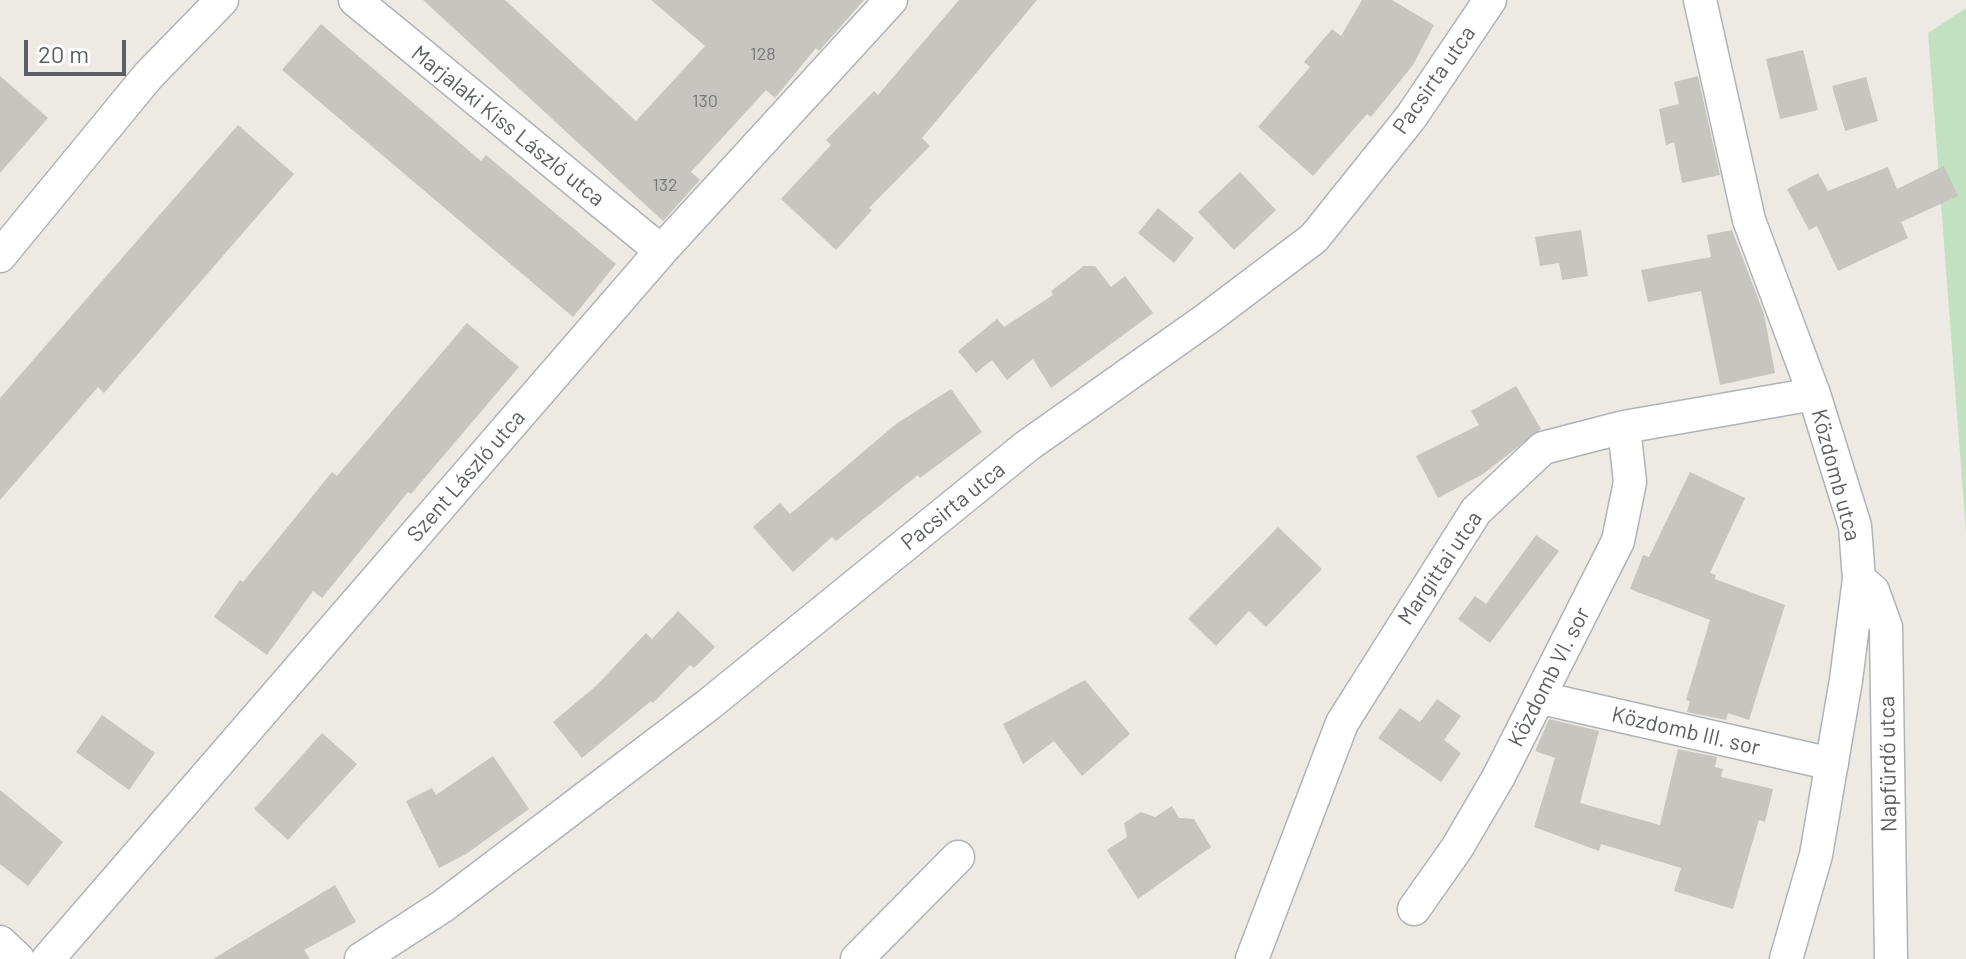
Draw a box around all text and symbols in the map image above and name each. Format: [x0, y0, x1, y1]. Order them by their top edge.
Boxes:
street label: Pacsirta utca [1387, 21, 1481, 139]
scale bar [28, 24, 130, 74]
text: 20 m [38, 39, 89, 68]
street label: Marjalaki Kiss László utca [406, 40, 610, 212]
house number: 128 [750, 43, 776, 65]
house number: 130 [692, 90, 718, 112]
house number: 132 [652, 174, 678, 196]
street label: Szent László utca [402, 405, 530, 547]
street label: Közdomb utca [1806, 406, 1866, 544]
street label: Pacsirta utca [896, 456, 1010, 556]
street label: Margittai utca [1392, 506, 1488, 630]
street label: Közdomb VI. sor [1503, 603, 1595, 751]
street label: Napfürdő utca [1874, 696, 1902, 832]
street label: Közdomb III. sor [1609, 701, 1763, 761]

